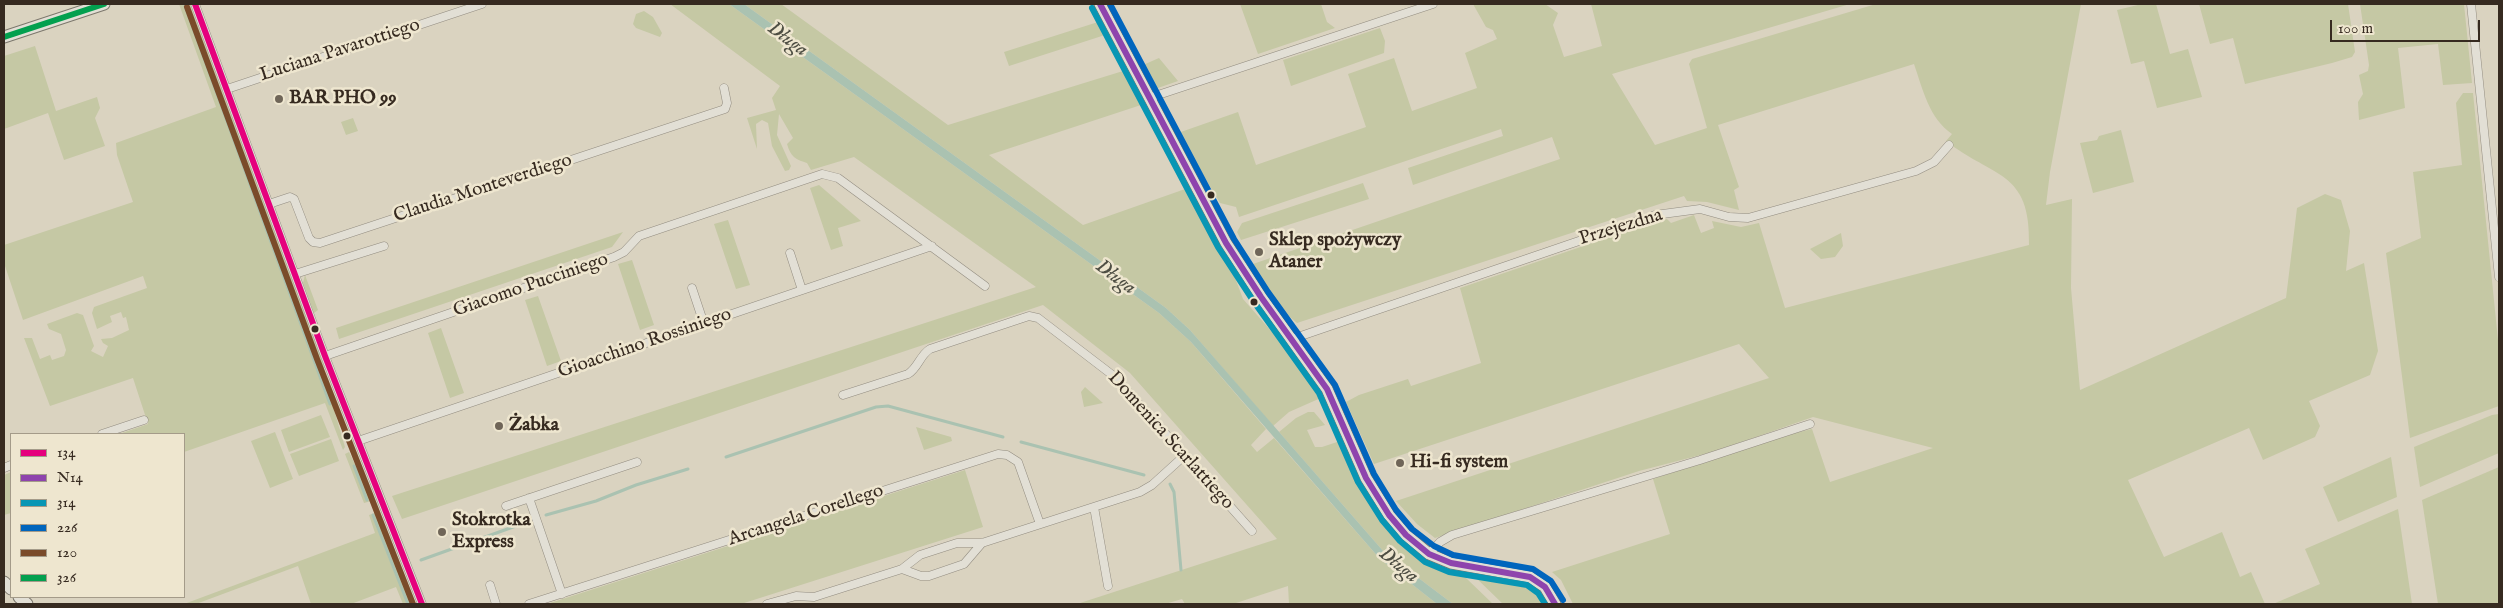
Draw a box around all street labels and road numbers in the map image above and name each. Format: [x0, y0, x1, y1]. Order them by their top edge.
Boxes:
street label: Luciana Pavarottiego [257, 14, 423, 88]
street label: Claudia Monteverdiego [391, 149, 575, 229]
street label: Przejezdna [1577, 205, 1665, 251]
street label: Giacomo Pucciniego [451, 249, 611, 323]
street label: Gioacchino Rossiniego [555, 304, 735, 384]
street label: Domenica Scarlattiego [1102, 367, 1238, 515]
street label: Arcangela Corellego [725, 480, 887, 552]

